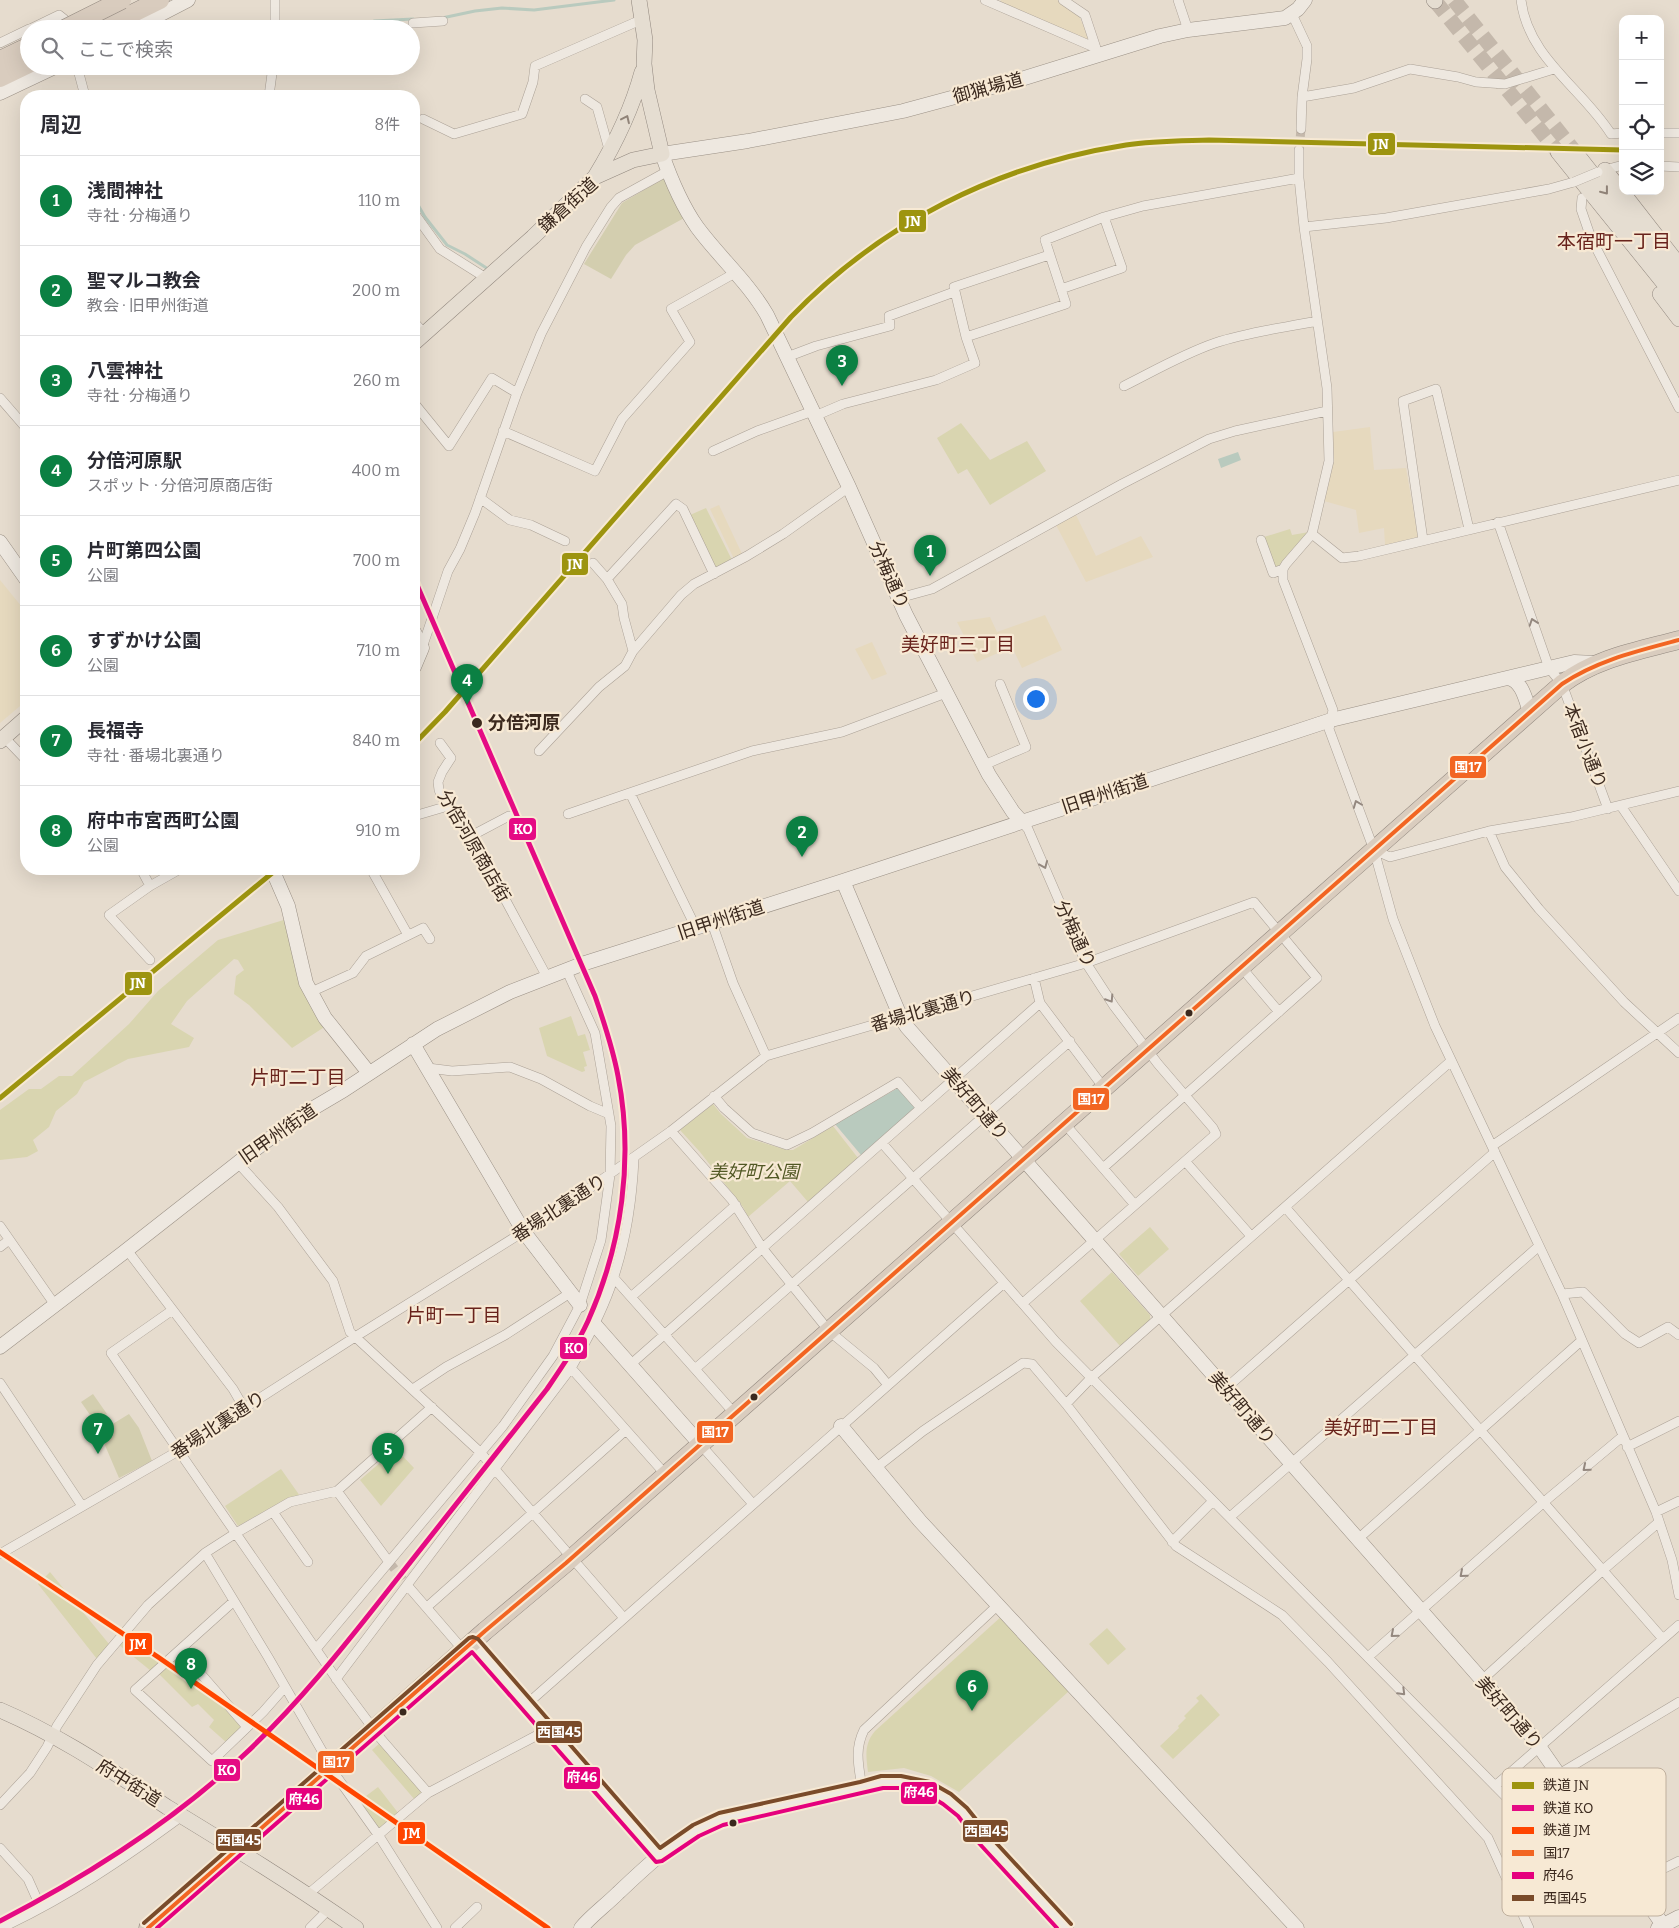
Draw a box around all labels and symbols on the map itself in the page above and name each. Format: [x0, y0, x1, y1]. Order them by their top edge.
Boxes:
street label: 御猟場道 [950, 68, 1026, 108]
one-way arrow [619, 115, 630, 124]
line badge: JN [1367, 132, 1396, 156]
text: JN [1372, 136, 1389, 153]
street label: 鎌倉街道 [534, 173, 602, 237]
one-way arrow [1600, 185, 1609, 194]
line badge: JN [898, 209, 927, 233]
text: JN [904, 213, 921, 230]
district label: 本宿町一丁目 [1557, 230, 1671, 253]
pin: 3 [826, 345, 858, 386]
pin: 1 [914, 535, 946, 576]
street label: 分梅通り [864, 538, 914, 612]
line badge: JN [561, 552, 589, 576]
text: JN [566, 556, 583, 573]
one-way arrow [1529, 618, 1539, 627]
district label: 美好町三丁目 [901, 633, 1015, 656]
pin: 4 [451, 664, 483, 705]
your location [1023, 686, 1049, 712]
street label: 本宿小通り [1559, 700, 1611, 792]
place label: 分倍河原 [487, 712, 560, 734]
marker: 分倍河原 [470, 716, 484, 730]
line badge: 国17 [1449, 755, 1487, 779]
text: 国17 [1454, 759, 1482, 776]
street label: 旧甲州街道 [1059, 770, 1151, 818]
street label: 分倍河原商店街 [433, 786, 515, 906]
one-way arrow [1353, 801, 1363, 809]
pin: 2 [786, 816, 818, 857]
line badge: KO [508, 817, 537, 841]
text: KO [513, 821, 533, 838]
one-way arrow [1037, 860, 1048, 869]
street label: 旧甲州街道 [675, 896, 767, 944]
street label: 分梅通り [1050, 897, 1100, 971]
line badge: JN [124, 971, 153, 996]
text: JN [129, 975, 146, 992]
street label: 番場北裏通り [868, 986, 978, 1036]
one-way arrow [1104, 994, 1113, 1003]
unlabelled marker [1184, 1008, 1194, 1018]
street label: 美好町通り [937, 1063, 1013, 1145]
district label: 片町二丁目 [250, 1066, 346, 1089]
line badge: 国17 [1072, 1087, 1110, 1111]
text: 国17 [1077, 1091, 1105, 1108]
street label: 旧甲州街道 [235, 1099, 321, 1169]
park label: 美好町公園 [709, 1161, 802, 1183]
street label: 番場北裏通り [508, 1169, 610, 1247]
district label: 片町一丁目 [406, 1304, 502, 1327]
line badge: KO [559, 1336, 588, 1360]
text: KO [564, 1340, 584, 1357]
street label: 美好町通り [1204, 1367, 1280, 1449]
street label: 番場北裏通り [167, 1386, 269, 1464]
unlabelled marker [749, 1392, 759, 1402]
pin: 7 [82, 1413, 114, 1454]
district label: 美好町二丁目 [1324, 1416, 1438, 1439]
line badge: 国17 [696, 1420, 734, 1444]
text: 国17 [701, 1424, 729, 1441]
pin: 5 [372, 1433, 404, 1474]
one-way arrow [1582, 1462, 1591, 1471]
one-way arrow [1459, 1568, 1468, 1577]
one-way arrow [1391, 1628, 1400, 1637]
line badge: JM [124, 1632, 153, 1656]
text: JM [129, 1636, 146, 1653]
pin: 8 [175, 1648, 207, 1689]
pin: 6 [956, 1670, 988, 1711]
street label: 美好町通り [1471, 1672, 1547, 1754]
one-way arrow [1396, 1686, 1405, 1695]
unlabelled marker [398, 1707, 408, 1717]
line badge: 西国45 [535, 1720, 583, 1744]
text: 西国45 [537, 1724, 581, 1741]
line badge: 国17 [317, 1750, 355, 1774]
text: 国17 [322, 1754, 350, 1771]
street label: 府中街道 [93, 1755, 165, 1811]
line badge: KO [213, 1758, 241, 1782]
text: KO [217, 1762, 237, 1779]
line badge: 府46 [563, 1766, 601, 1790]
legend [1502, 1768, 1666, 1916]
text: 府46 [567, 1769, 597, 1786]
text: 鉄道 JN [1543, 1777, 1589, 1794]
line badge: 府46 [900, 1781, 938, 1805]
text: 府46 [904, 1784, 934, 1801]
line badge: 府46 [285, 1787, 323, 1811]
text: 府46 [289, 1791, 319, 1808]
text: 鉄道 KO [1543, 1800, 1593, 1817]
unlabelled marker [728, 1818, 738, 1828]
line badge: 西国45 [962, 1819, 1009, 1843]
line badge: JM [397, 1821, 426, 1845]
text: 鉄道 JM [1543, 1822, 1591, 1839]
text: 西国45 [964, 1823, 1008, 1840]
text: JM [403, 1825, 420, 1842]
line badge: 西国45 [215, 1828, 262, 1852]
text: 西国45 [217, 1832, 261, 1849]
text: 国17 [1543, 1845, 1570, 1862]
text: 府46 [1543, 1867, 1573, 1884]
text: 西国45 [1543, 1890, 1587, 1907]

